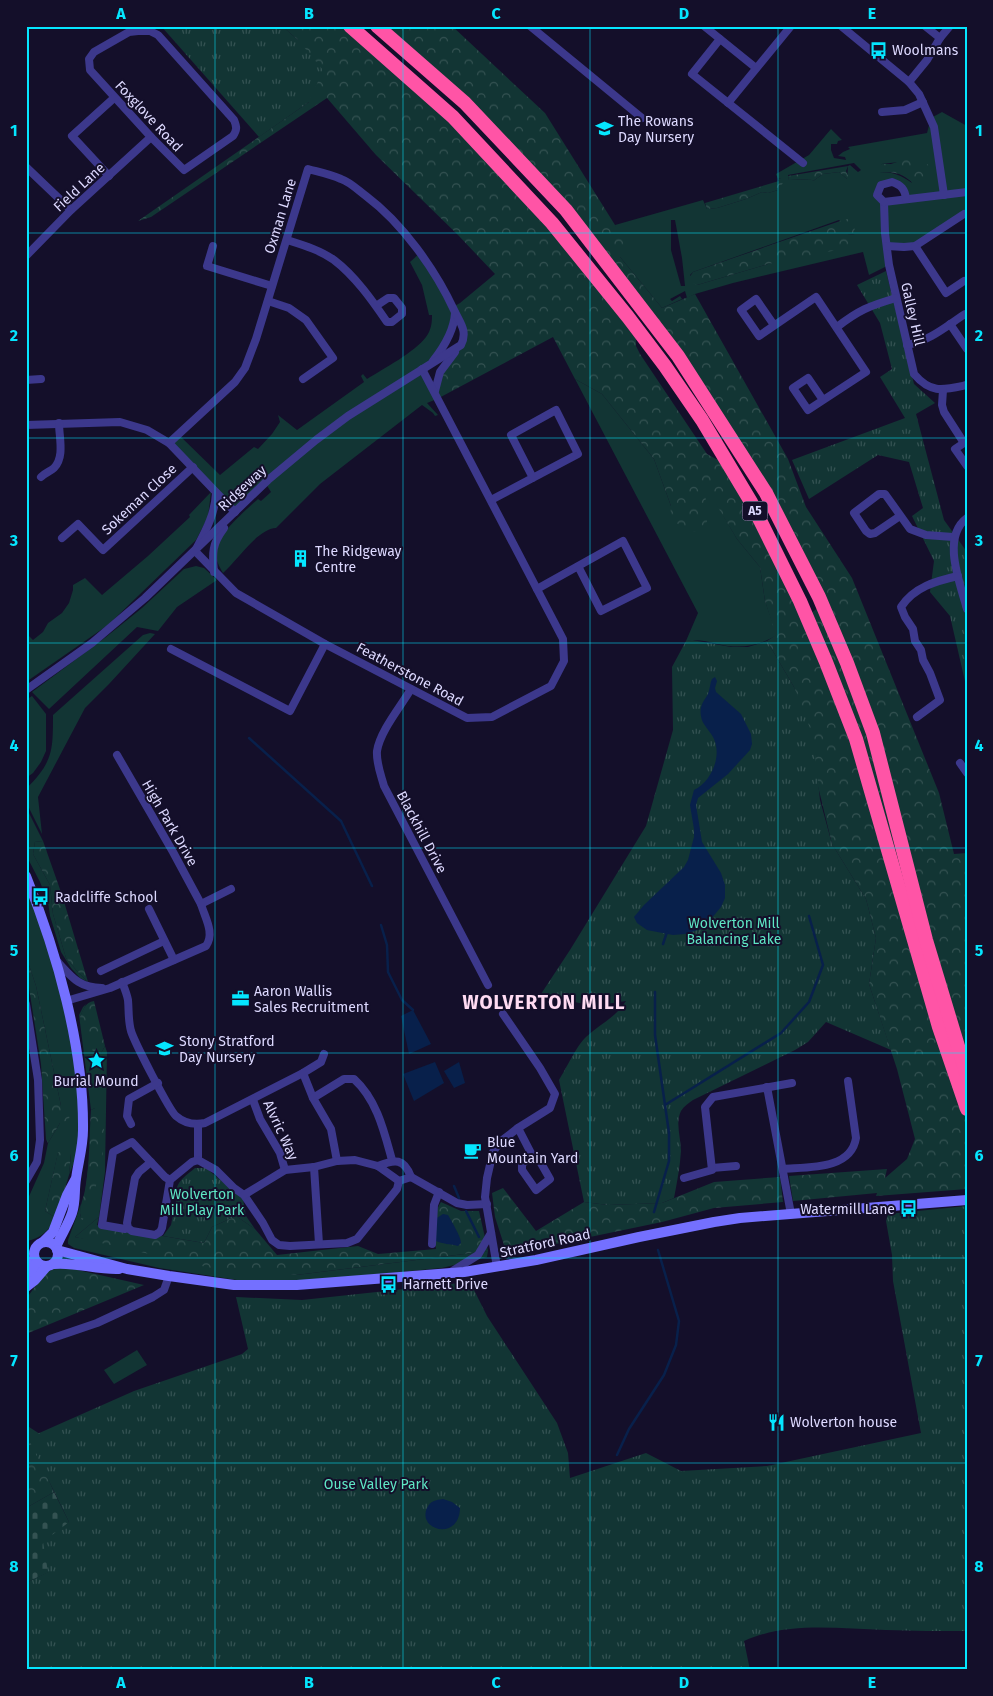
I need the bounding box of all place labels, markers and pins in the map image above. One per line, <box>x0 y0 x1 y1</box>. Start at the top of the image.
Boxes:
bus stop icon: Woolmans <box>868 40 888 60</box>
place label: Woolmans <box>892 42 959 59</box>
place label: The Rowans Day Nursery <box>618 113 694 146</box>
school or university icon: The Rowans Day Nursery <box>594 119 614 139</box>
place label: The Ridgeway Centre <box>315 543 402 576</box>
building icon: The Ridgeway Centre <box>291 549 311 569</box>
bus stop icon: Radcliffe School <box>31 887 51 907</box>
place label: Radcliffe School <box>55 889 158 906</box>
place label: Aaron Wallis Sales Recruitment <box>254 983 370 1016</box>
office icon: Aaron Wallis Sales Recruitment <box>230 989 250 1009</box>
place label: Stony Stratford Day Nursery <box>179 1033 275 1066</box>
school or university icon: Stony Stratford Day Nursery <box>155 1039 175 1059</box>
place icon: Burial Mound <box>86 1051 106 1071</box>
place label: Burial Mound <box>53 1073 139 1090</box>
place label: Blue Mountain Yard <box>487 1134 578 1167</box>
cafe icon: Blue Mountain Yard <box>463 1140 483 1160</box>
bus stop icon: Watermill Lane <box>899 1199 919 1219</box>
place label: Watermill Lane <box>800 1201 895 1218</box>
bus stop icon: Harnett Drive <box>379 1274 399 1294</box>
place label: Harnett Drive <box>403 1276 488 1293</box>
restaurant icon: Wolverton house <box>766 1412 786 1432</box>
place label: Wolverton house <box>790 1414 897 1431</box>

